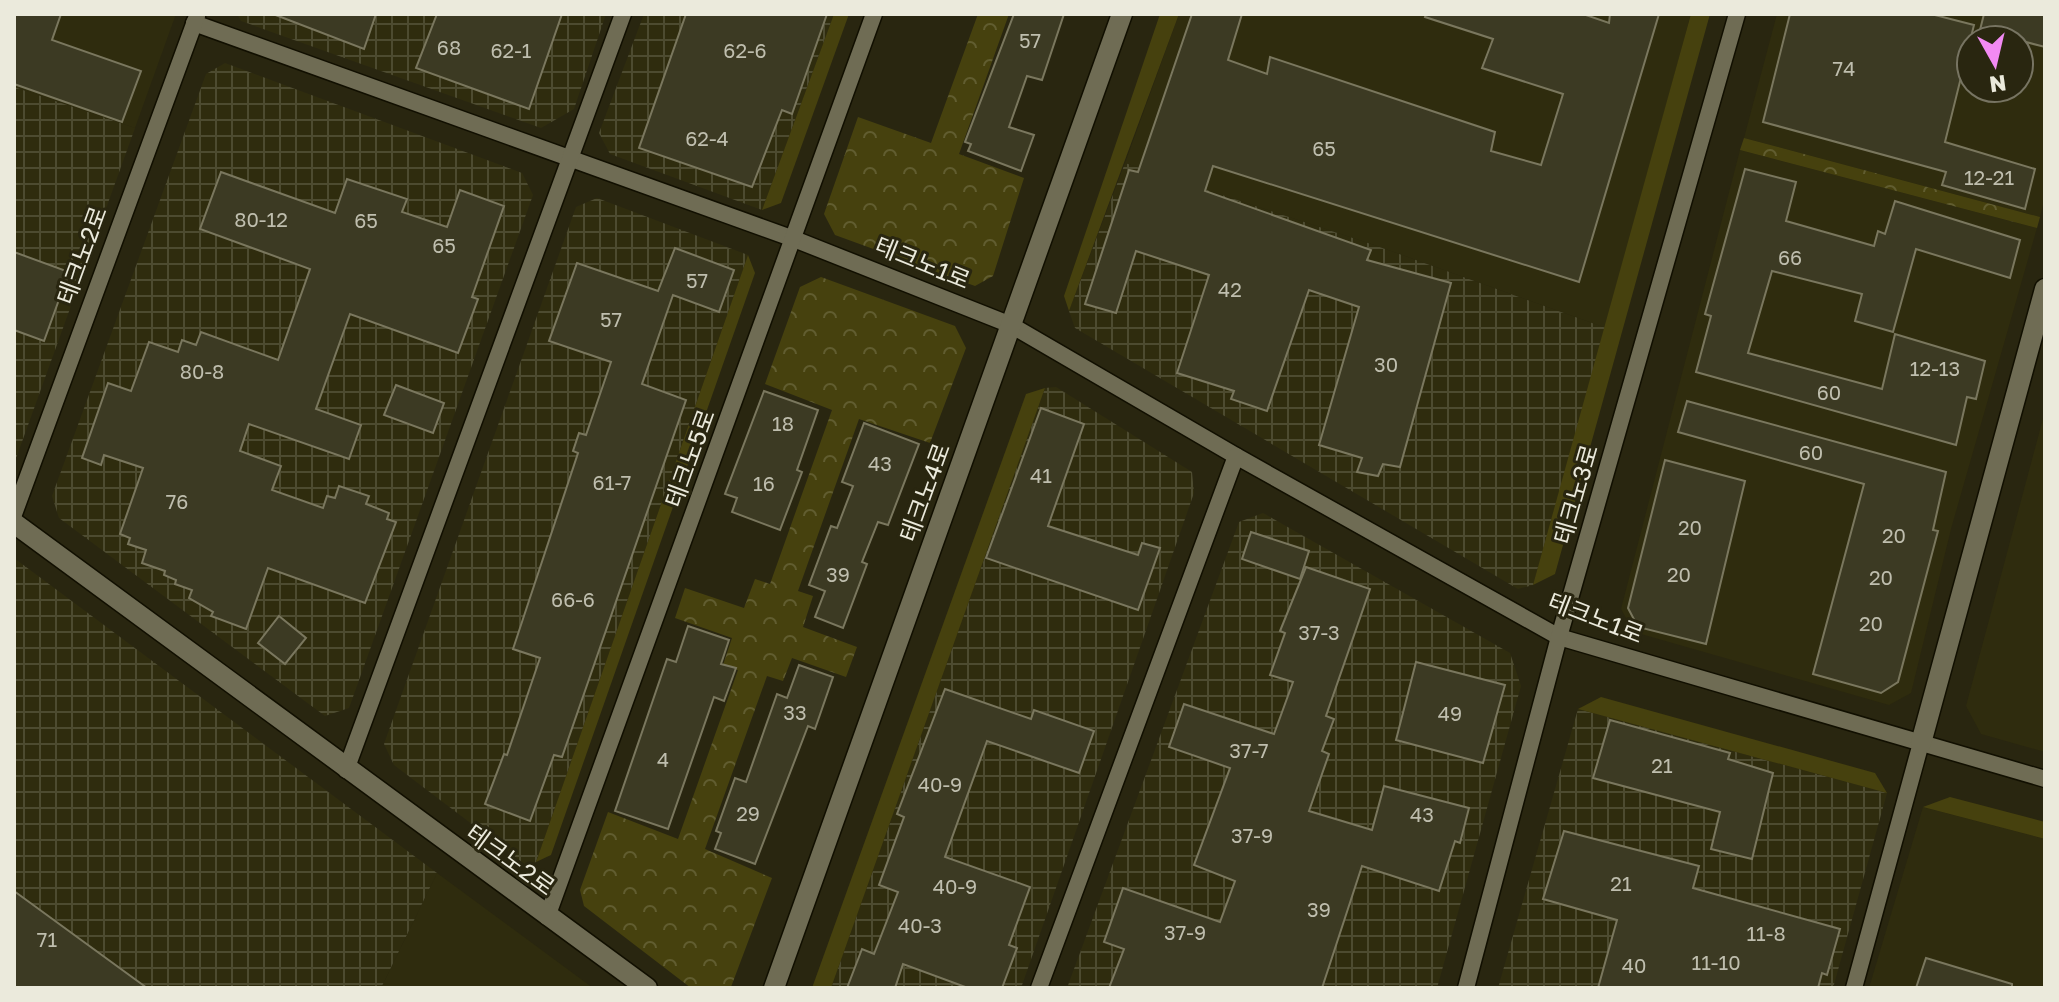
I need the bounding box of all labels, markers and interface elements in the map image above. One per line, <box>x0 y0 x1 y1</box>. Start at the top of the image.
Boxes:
north arrow <box>1955 24 2035 104</box>
house number: 57 <box>1019 28 1041 52</box>
house number: 68 <box>437 35 461 59</box>
house number: 62-1 <box>491 38 532 62</box>
house number: 62-6 <box>723 38 767 62</box>
house number: 74 <box>1833 56 1855 80</box>
text: N <box>1988 70 2008 99</box>
house number: 62-4 <box>685 126 729 150</box>
house number: 65 <box>1312 136 1336 160</box>
house number: 12-21 <box>1964 165 2014 189</box>
street label: 테크노2로 <box>50 202 112 308</box>
house number: 80-12 <box>234 207 288 231</box>
house number: 65 <box>354 208 378 232</box>
street label: 테크노1로 <box>871 230 975 294</box>
house number: 65 <box>432 233 456 257</box>
house number: 66 <box>1778 245 1802 269</box>
house number: 57 <box>686 268 708 292</box>
house number: 42 <box>1218 277 1242 301</box>
house number: 57 <box>600 307 622 331</box>
house number: 30 <box>1374 352 1398 376</box>
house number: 12-13 <box>1910 356 1960 380</box>
house number: 80-8 <box>180 359 224 383</box>
house number: 60 <box>1817 380 1841 404</box>
street label: 테크노5로 <box>658 405 720 511</box>
house number: 18 <box>772 411 794 435</box>
street label: 테크노4로 <box>893 439 955 545</box>
house number: 60 <box>1799 440 1823 464</box>
street label: 테크노3로 <box>1547 441 1603 547</box>
house number: 43 <box>868 451 892 475</box>
house number: 41 <box>1030 463 1052 487</box>
house number: 61-7 <box>593 470 631 494</box>
house number: 16 <box>753 471 775 495</box>
house number: 76 <box>166 489 188 513</box>
house number: 20 <box>1678 515 1702 539</box>
house number: 20 <box>1882 523 1906 547</box>
house number: 39 <box>826 562 850 586</box>
house number: 20 <box>1667 562 1691 586</box>
house number: 20 <box>1869 565 1893 589</box>
street label: 테크노1로 <box>1544 586 1648 648</box>
house number: 66-6 <box>551 587 595 611</box>
house number: 20 <box>1859 611 1883 635</box>
house number: 37-3 <box>1298 620 1340 644</box>
house number: 33 <box>783 700 807 724</box>
house number: 49 <box>1438 701 1462 725</box>
house number: 37-7 <box>1229 738 1269 762</box>
house number: 4 <box>657 747 669 771</box>
house number: 21 <box>1651 753 1673 777</box>
house number: 40-9 <box>918 772 962 796</box>
house number: 29 <box>736 801 760 825</box>
house number: 43 <box>1410 802 1434 826</box>
street label: 테크노2로 <box>461 817 561 901</box>
house number: 37-9 <box>1231 823 1273 847</box>
house number: 21 <box>1610 871 1632 895</box>
house number: 40-9 <box>933 874 977 898</box>
house number: 39 <box>1307 897 1331 921</box>
house number: 40-3 <box>898 913 942 937</box>
house number: 37-9 <box>1164 920 1206 944</box>
house number: 11-8 <box>1746 921 1786 945</box>
house number: 71 <box>37 927 57 951</box>
house number: 11-10 <box>1691 950 1741 974</box>
house number: 40 <box>1622 953 1646 977</box>

